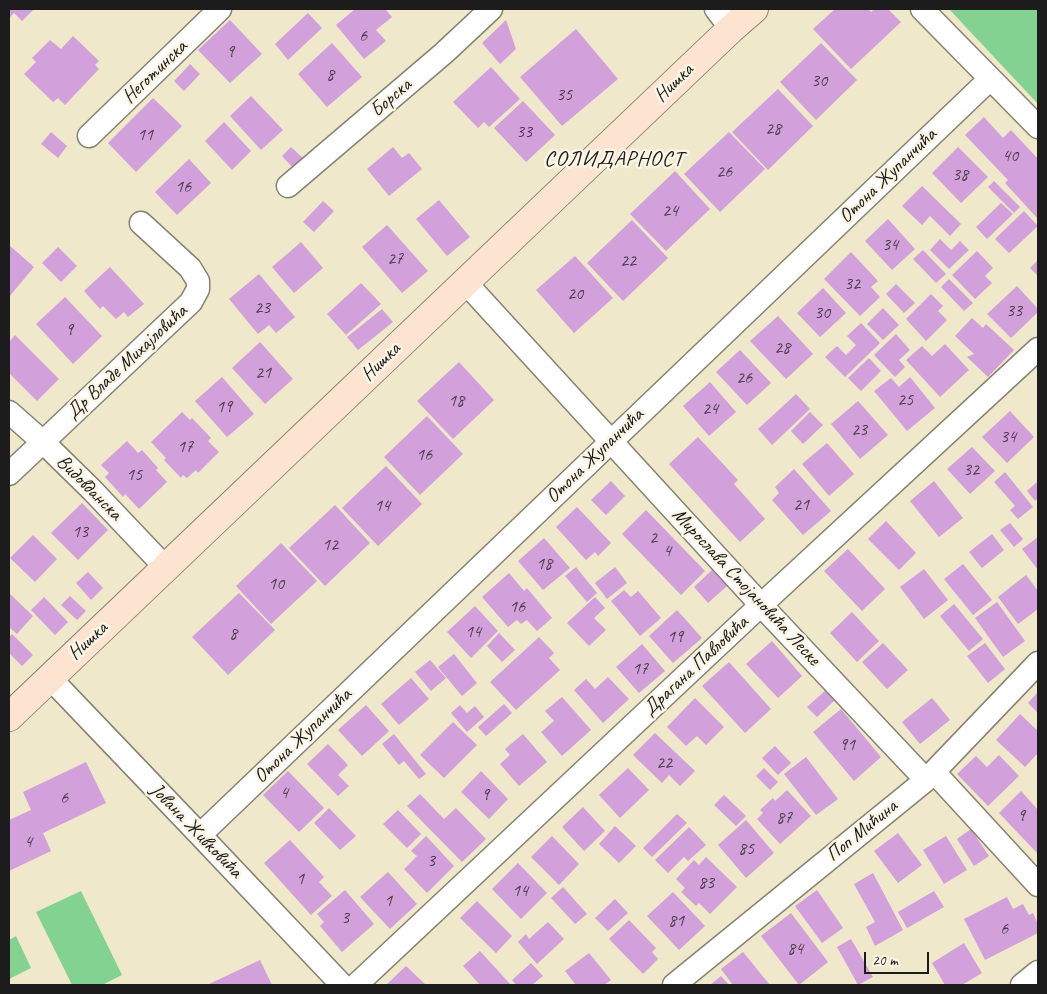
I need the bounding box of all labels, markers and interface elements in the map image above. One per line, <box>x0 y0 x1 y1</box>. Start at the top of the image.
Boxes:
house number: 6 <box>359 25 367 47</box>
street label: Неготинска <box>117 35 193 109</box>
house number: 9 <box>226 41 234 63</box>
street label: Нишка <box>649 58 699 108</box>
house number: 8 <box>326 64 334 86</box>
house number: 30 <box>811 70 827 92</box>
street label: Борска <box>365 73 417 123</box>
house number: 35 <box>556 84 572 106</box>
house number: 28 <box>765 118 781 140</box>
house number: 33 <box>516 121 532 143</box>
street label: Отона Жупанчића <box>834 123 942 229</box>
house number: 11 <box>137 124 153 146</box>
house number: 40 <box>1002 145 1018 167</box>
district label: СОЛИДАРНОСТ <box>543 146 685 172</box>
house number: 26 <box>716 161 732 183</box>
house number: 38 <box>952 164 968 186</box>
house number: 16 <box>175 176 191 198</box>
house number: 24 <box>662 200 678 222</box>
house number: 34 <box>882 234 898 256</box>
house number: 27 <box>387 248 403 270</box>
house number: 22 <box>620 250 636 272</box>
house number: 32 <box>844 273 860 295</box>
house number: 20 <box>567 283 583 305</box>
house number: 23 <box>254 297 270 319</box>
street label: Др Владе Михајловића <box>61 300 193 424</box>
house number: 33 <box>1006 300 1022 322</box>
house number: 30 <box>814 302 830 324</box>
house number: 9 <box>65 319 73 341</box>
street label: Нишка <box>356 337 406 387</box>
house number: 28 <box>774 337 790 359</box>
house number: 21 <box>255 362 271 384</box>
house number: 26 <box>736 367 752 389</box>
house number: 25 <box>897 389 913 411</box>
house number: 18 <box>448 390 464 412</box>
house number: 19 <box>216 396 232 418</box>
house number: 24 <box>702 398 718 420</box>
street label: Отона Жупанчића <box>541 403 649 509</box>
house number: 23 <box>851 419 867 441</box>
house number: 34 <box>1000 426 1016 448</box>
house number: 17 <box>177 436 193 458</box>
house number: 16 <box>416 444 432 466</box>
street label: Видовданска <box>51 450 127 526</box>
house number: 32 <box>963 459 979 481</box>
house number: 15 <box>126 464 142 486</box>
house number: 21 <box>793 494 809 516</box>
house number: 14 <box>374 495 390 517</box>
street label: Мирослава Стојановића Леске <box>667 503 825 671</box>
house number: 13 <box>72 521 88 543</box>
house number: 2 <box>649 527 657 549</box>
house number: 12 <box>322 534 338 556</box>
house number: 4 <box>663 540 671 562</box>
house number: 18 <box>536 553 552 575</box>
house number: 10 <box>268 573 284 595</box>
house number: 16 <box>509 596 525 618</box>
street label: Драгана Павловића <box>638 611 754 721</box>
street label: Нишка <box>63 617 113 665</box>
house number: 14 <box>465 621 481 643</box>
house number: 8 <box>229 623 237 645</box>
house number: 19 <box>667 626 683 648</box>
house number: 17 <box>632 658 648 680</box>
street label: Отона Жупанчића <box>249 683 357 789</box>
house number: 91 <box>839 734 855 756</box>
house number: 22 <box>656 752 672 774</box>
street label: Јована Живковића <box>145 778 247 884</box>
house number: 4 <box>280 782 288 804</box>
house number: 9 <box>481 784 489 806</box>
house number: 6 <box>60 787 68 809</box>
street label: Поп Мићина <box>821 795 903 867</box>
house number: 9 <box>1017 805 1025 827</box>
house number: 87 <box>776 807 792 829</box>
house number: 4 <box>24 831 32 853</box>
house number: 85 <box>738 838 754 860</box>
house number: 3 <box>427 850 435 872</box>
house number: 1 <box>296 868 304 890</box>
house number: 83 <box>698 872 714 894</box>
house number: 14 <box>512 880 528 902</box>
house number: 1 <box>384 890 392 912</box>
house number: 3 <box>341 907 349 929</box>
house number: 81 <box>668 910 684 932</box>
house number: 6 <box>1000 918 1008 940</box>
house number: 84 <box>787 938 803 960</box>
scale bar <box>867 942 932 974</box>
text: 20 m <box>872 951 898 970</box>

